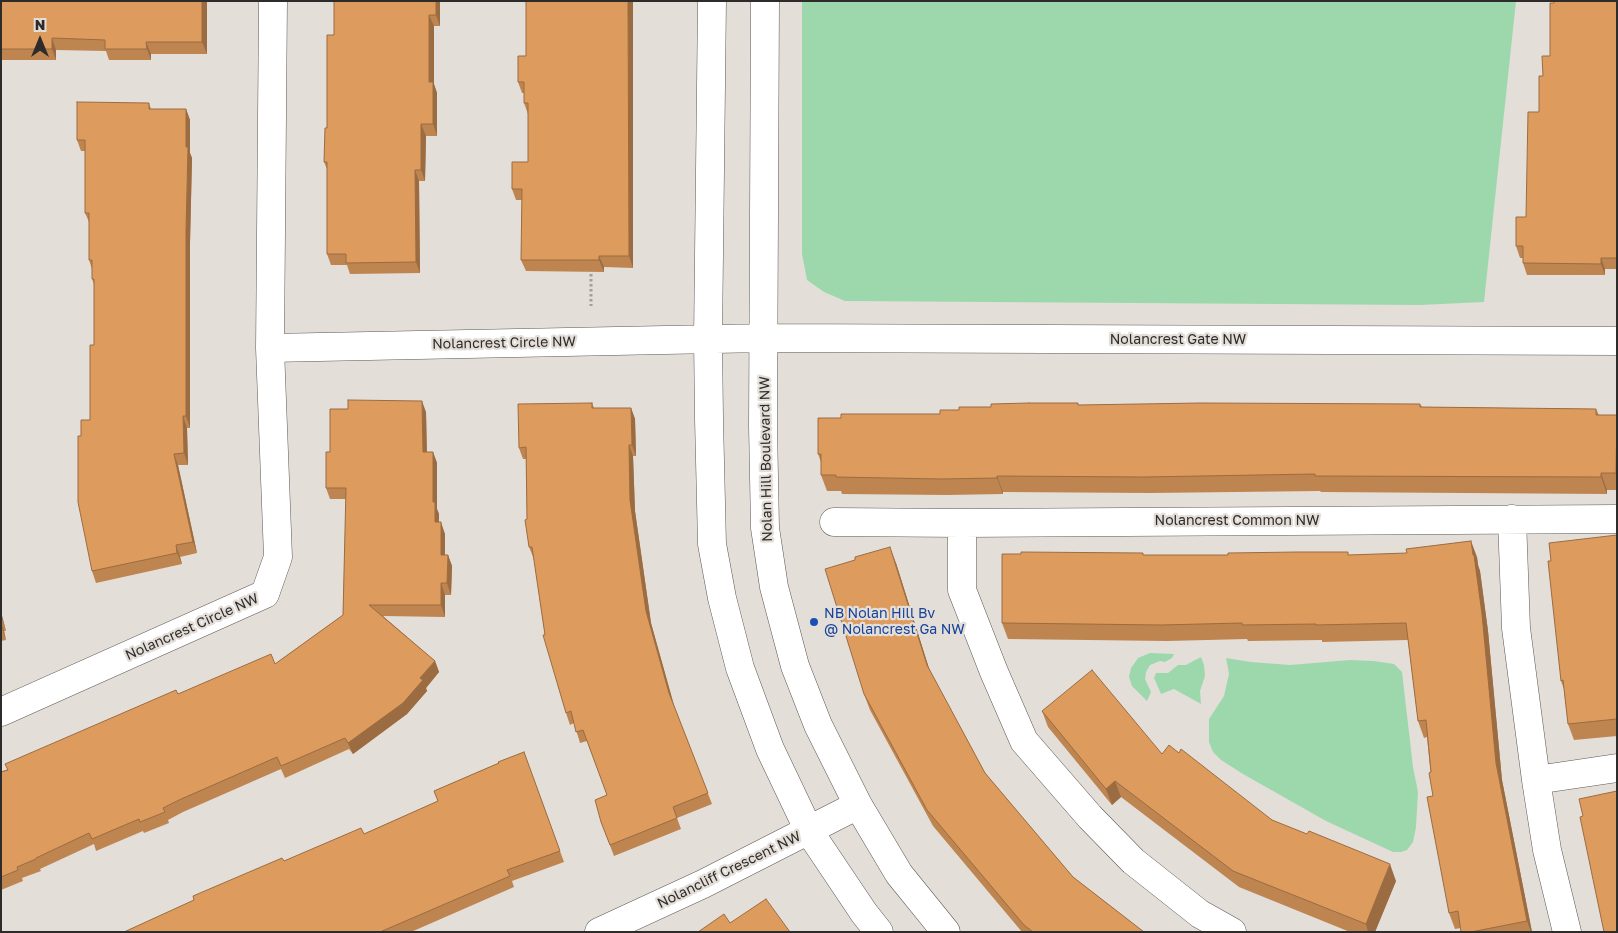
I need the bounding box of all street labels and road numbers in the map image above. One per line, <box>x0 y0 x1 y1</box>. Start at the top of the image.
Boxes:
street label: Nolancrest Gate NW <box>1110 332 1246 348</box>
street label: Nolancrest Circle NW <box>432 333 576 353</box>
street label: Nolan Hill Boulevard NW <box>756 376 776 542</box>
street label: Nolancrest Common NW <box>1155 513 1319 529</box>
street label: Nolancrest Circle NW <box>123 590 261 664</box>
street label: Nolancliff Crescent NW <box>655 828 803 912</box>

